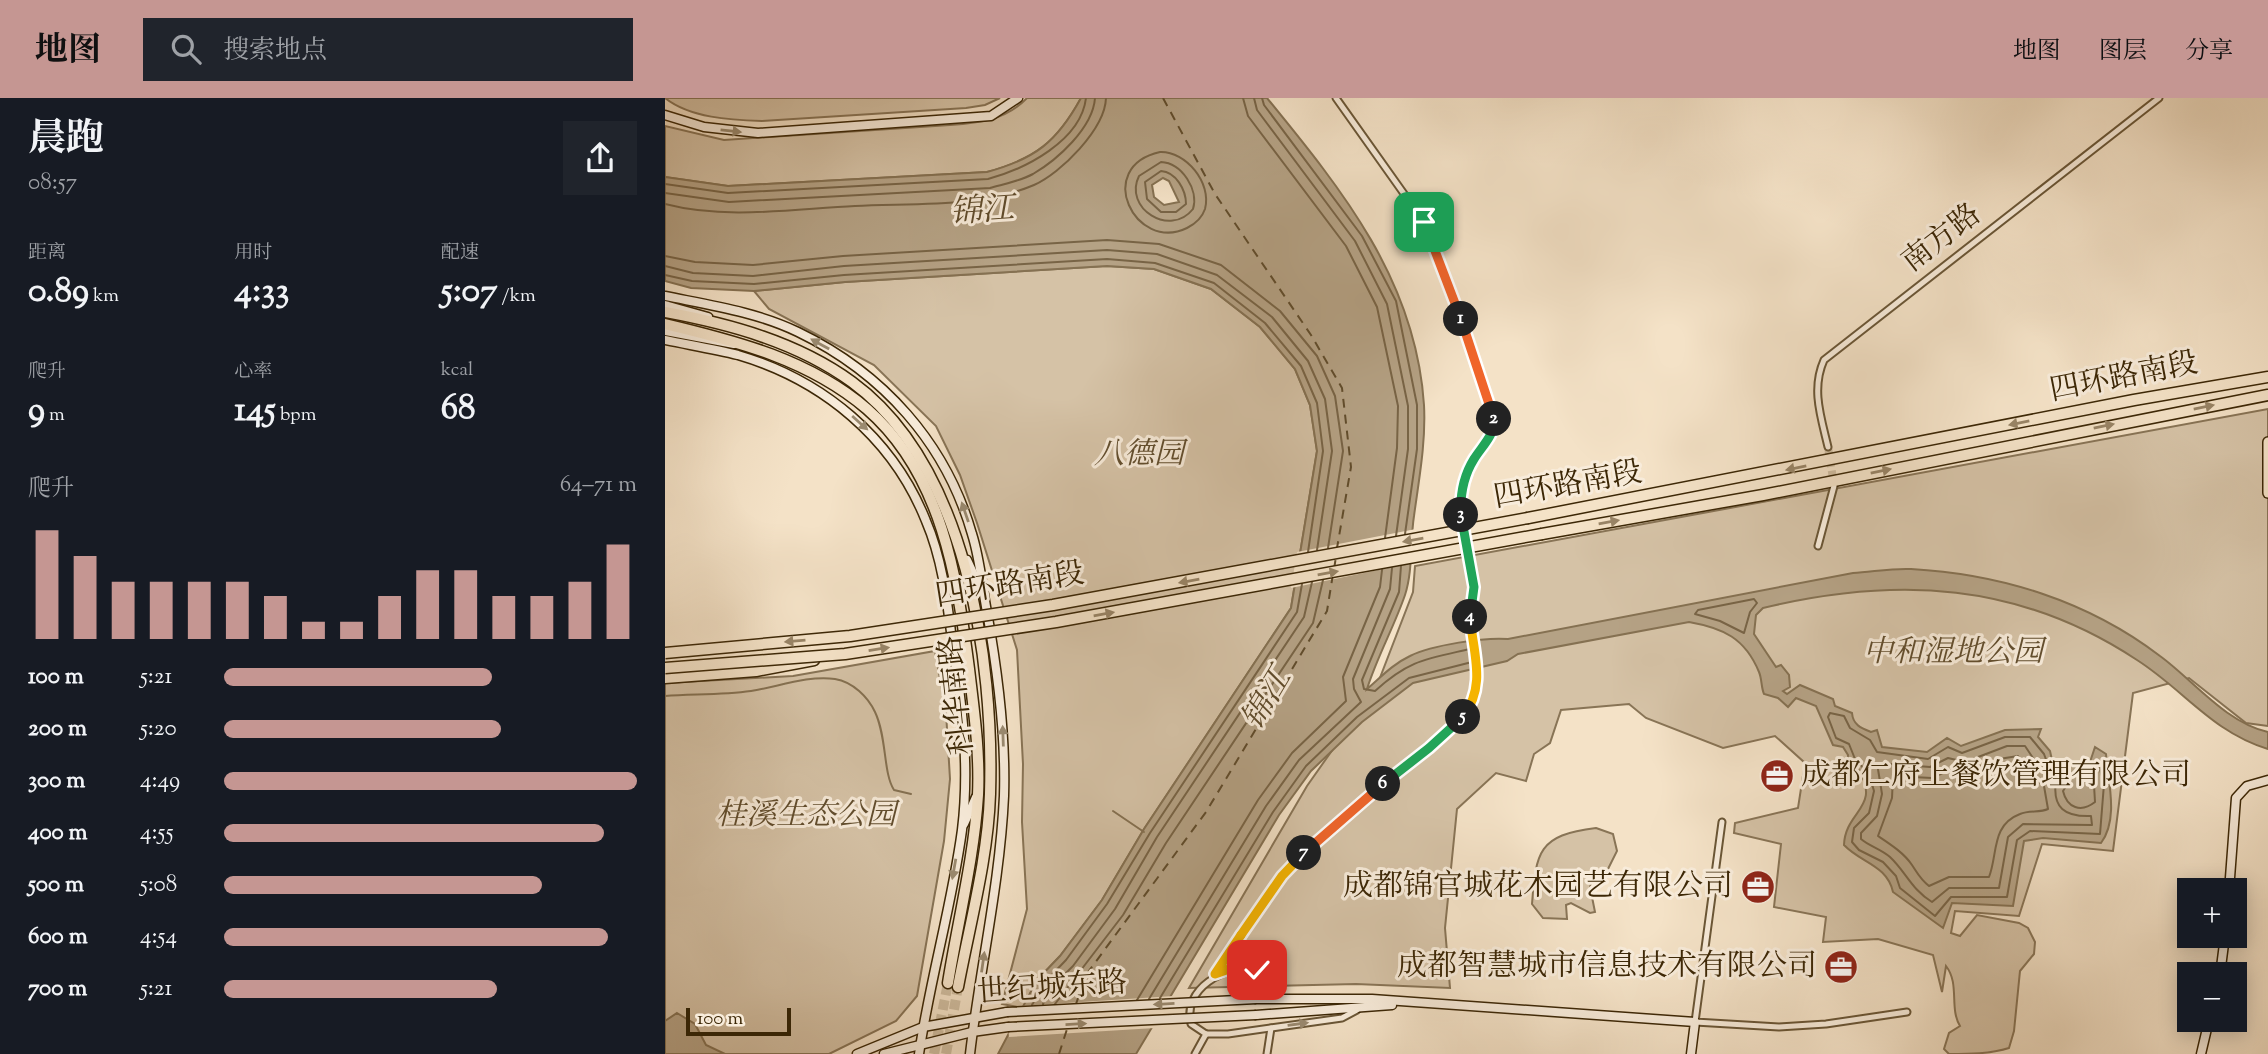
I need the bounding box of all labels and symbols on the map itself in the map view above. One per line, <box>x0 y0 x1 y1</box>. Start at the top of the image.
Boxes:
one-way arrow <box>720 125 742 136</box>
water label: 锦江 <box>948 187 1020 237</box>
pin <box>1394 192 1454 252</box>
street label: 南方路 <box>1893 194 1991 284</box>
pin: 1 <box>1443 302 1479 336</box>
one-way arrow <box>810 338 830 350</box>
street label: 四环路南段 <box>2046 343 2202 413</box>
one-way arrow <box>2193 401 2215 412</box>
pin: 2 <box>1477 402 1511 436</box>
one-way arrow <box>851 414 868 430</box>
one-way arrow <box>2008 417 2030 428</box>
one-way arrow <box>2093 421 2115 432</box>
park label: 八德园 <box>1094 434 1188 477</box>
street label: 四环路南段 <box>1490 452 1646 520</box>
one-way arrow <box>1785 463 1807 474</box>
one-way arrow <box>1870 465 1892 476</box>
pin: 3 <box>1443 498 1479 532</box>
one-way arrow <box>959 502 970 523</box>
one-way arrow <box>1598 516 1620 527</box>
one-way arrow <box>1401 534 1423 545</box>
street label: 四环路南段 <box>933 553 1087 619</box>
one-way arrow <box>1317 567 1339 578</box>
one-way arrow <box>1178 575 1200 586</box>
pin: 4 <box>1453 600 1487 634</box>
one-way arrow <box>1093 608 1115 619</box>
park label: 中和湿地公园 <box>1863 632 2047 675</box>
street label: 科华南路 <box>930 633 986 757</box>
one-way arrow <box>783 636 805 647</box>
one-way arrow <box>868 643 890 654</box>
water label: 锦江 <box>1232 657 1306 739</box>
pin: 5 <box>1445 700 1481 734</box>
one-way arrow <box>997 725 1008 747</box>
place label: 成都仁府上餐饮管理有限公司 <box>1801 755 2191 798</box>
office icon: 成都仁府上餐饮管理有限公司 <box>1758 757 1796 795</box>
pin: 6 <box>1365 766 1401 802</box>
park label: 桂溪生态公园 <box>716 795 900 838</box>
pin: 7 <box>1287 836 1321 870</box>
one-way arrow <box>949 858 960 880</box>
place label: 成都锦官城花木园艺有限公司 <box>1343 866 1733 909</box>
office icon: 成都锦官城花木园艺有限公司 <box>1739 868 1777 906</box>
pin <box>1227 940 1287 1000</box>
place label: 成都智慧城市信息技术有限公司 <box>1397 946 1817 989</box>
office icon: 成都智慧城市信息技术有限公司 <box>1822 948 1860 986</box>
one-way arrow <box>978 951 989 973</box>
street label: 世纪城东路 <box>976 962 1128 1016</box>
one-way arrow <box>1152 999 1174 1010</box>
scale bar <box>686 1005 791 1037</box>
one-way arrow <box>1065 1018 1087 1029</box>
one-way arrow <box>1287 1018 1309 1029</box>

